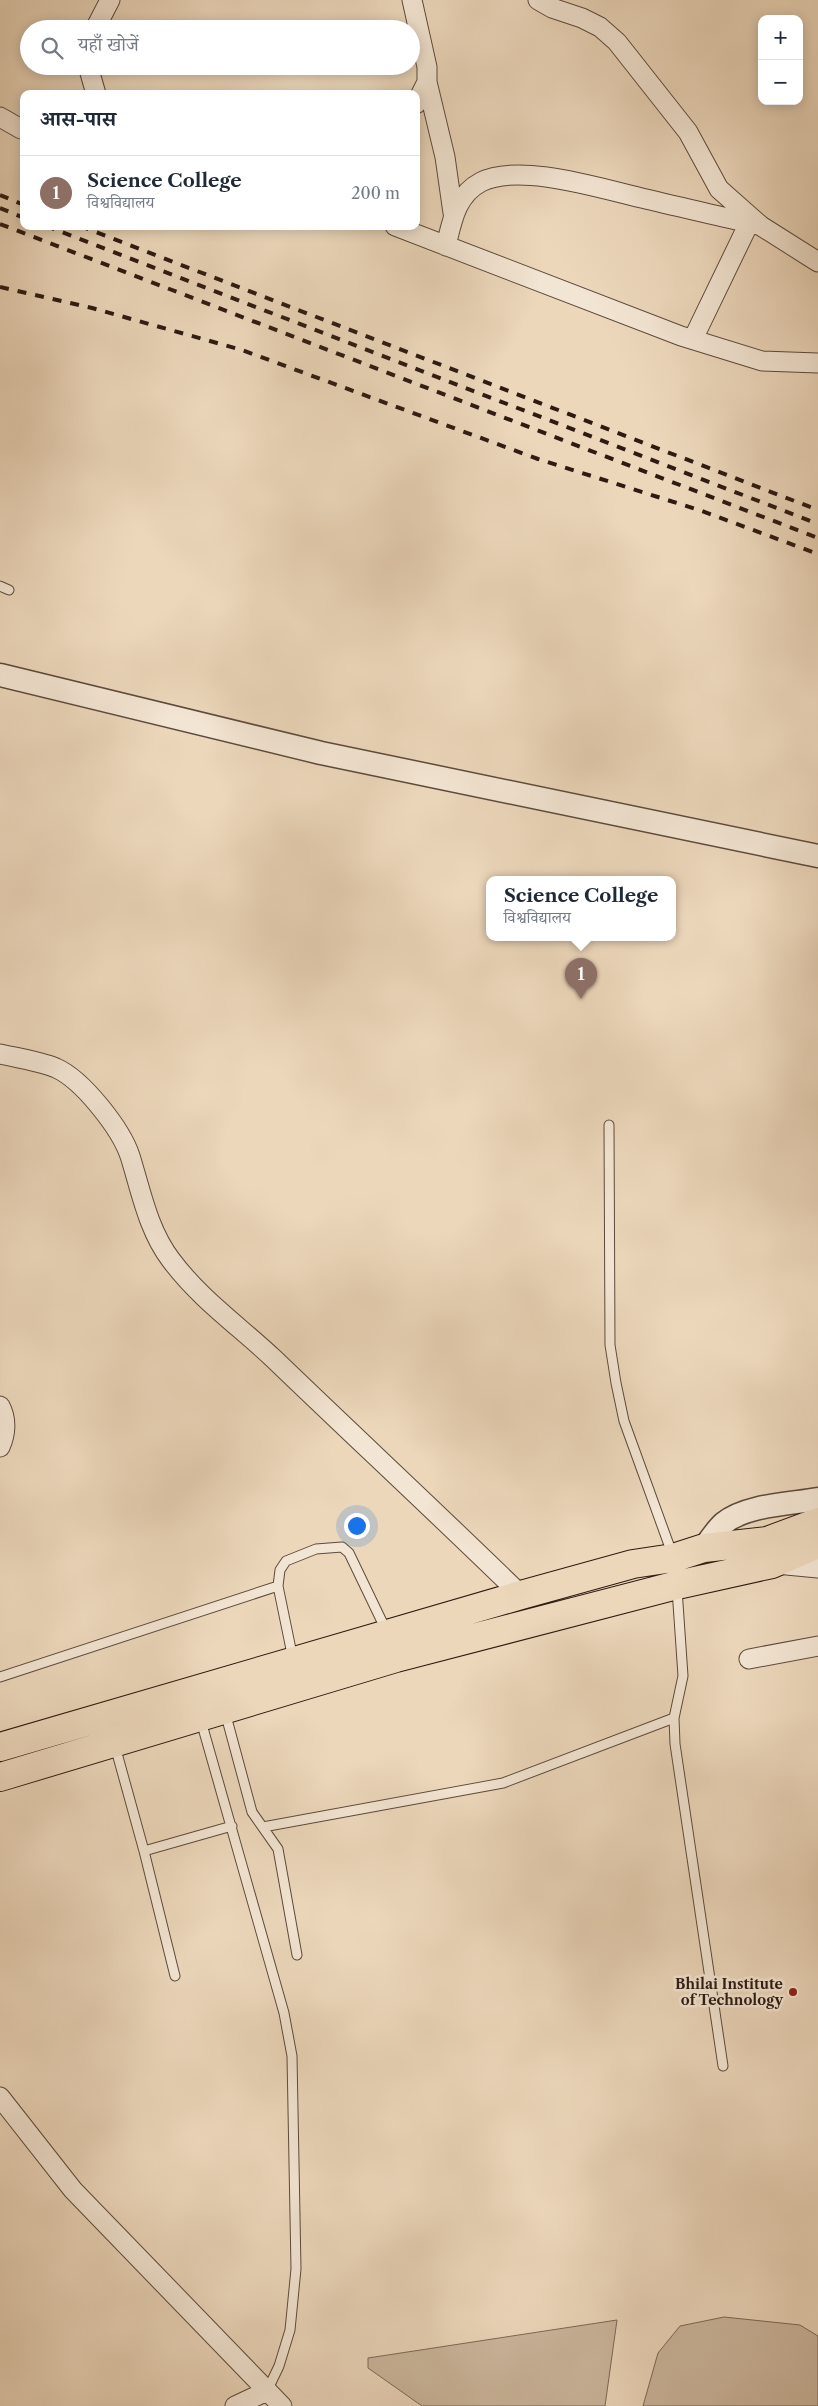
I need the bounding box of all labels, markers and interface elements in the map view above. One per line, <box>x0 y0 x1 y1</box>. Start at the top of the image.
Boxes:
map controls <box>758 15 803 105</box>
button: + <box>758 15 803 60</box>
search box <box>20 20 420 75</box>
text: यहाँ खोजें <box>78 33 139 56</box>
icon: search <box>38 34 66 62</box>
button: − <box>758 60 803 105</box>
text: आस-पास <box>40 106 116 131</box>
text: Science College <box>87 169 242 192</box>
text: 1 <box>52 183 60 203</box>
text: 200 m <box>351 183 400 203</box>
text: विश्वविद्यालय <box>87 192 154 212</box>
popup <box>486 876 676 941</box>
text: Science College <box>504 884 658 907</box>
text: विश्वविद्यालय <box>504 907 571 927</box>
pin: 1 <box>565 958 597 999</box>
your location <box>344 1513 370 1539</box>
place label: Bhilai Institute of Technology <box>675 1975 783 2009</box>
marker: Bhilai Institute of Technology <box>787 1986 799 1998</box>

